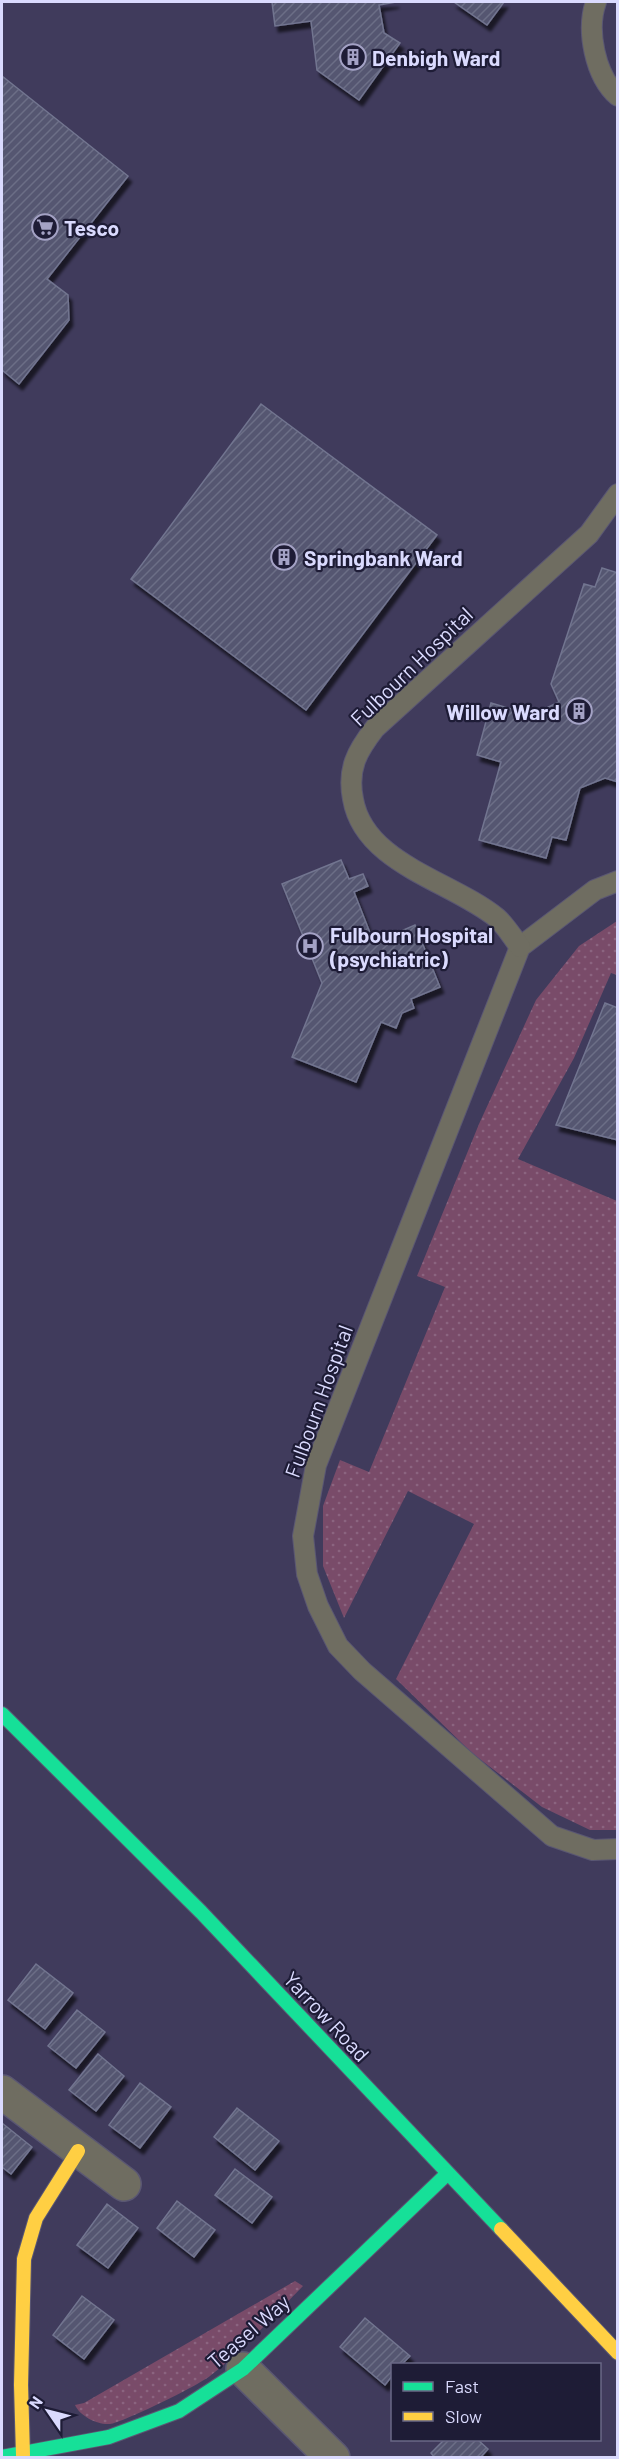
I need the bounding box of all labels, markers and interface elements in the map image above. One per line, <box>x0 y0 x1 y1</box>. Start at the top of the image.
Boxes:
building icon: Denbigh Ward <box>338 42 368 72</box>
place label: Denbigh Ward <box>372 45 500 70</box>
supermarket icon: Tesco <box>30 212 60 242</box>
place label: Tesco <box>64 215 119 240</box>
building icon: Springbank Ward <box>269 542 299 572</box>
place label: Springbank Ward <box>304 545 463 570</box>
street label: Fulbourn Hospital <box>345 601 477 731</box>
building icon: Willow Ward <box>564 696 594 726</box>
place label: Willow Ward <box>446 699 560 724</box>
place label: Fulbourn Hospital (psychiatric) <box>329 922 493 971</box>
hospital icon: Fulbourn Hospital (psychiatric) <box>295 931 325 961</box>
street label: Fulbourn Hospital <box>279 1321 357 1481</box>
street label: Yarrow Road <box>279 1966 375 2066</box>
street label: Teasel Way <box>202 2288 294 2373</box>
legend <box>391 2363 601 2441</box>
text: Fast <box>445 2375 479 2397</box>
north arrow <box>18 2381 78 2441</box>
text: N <box>24 2392 46 2412</box>
text: Slow <box>445 2405 482 2427</box>

